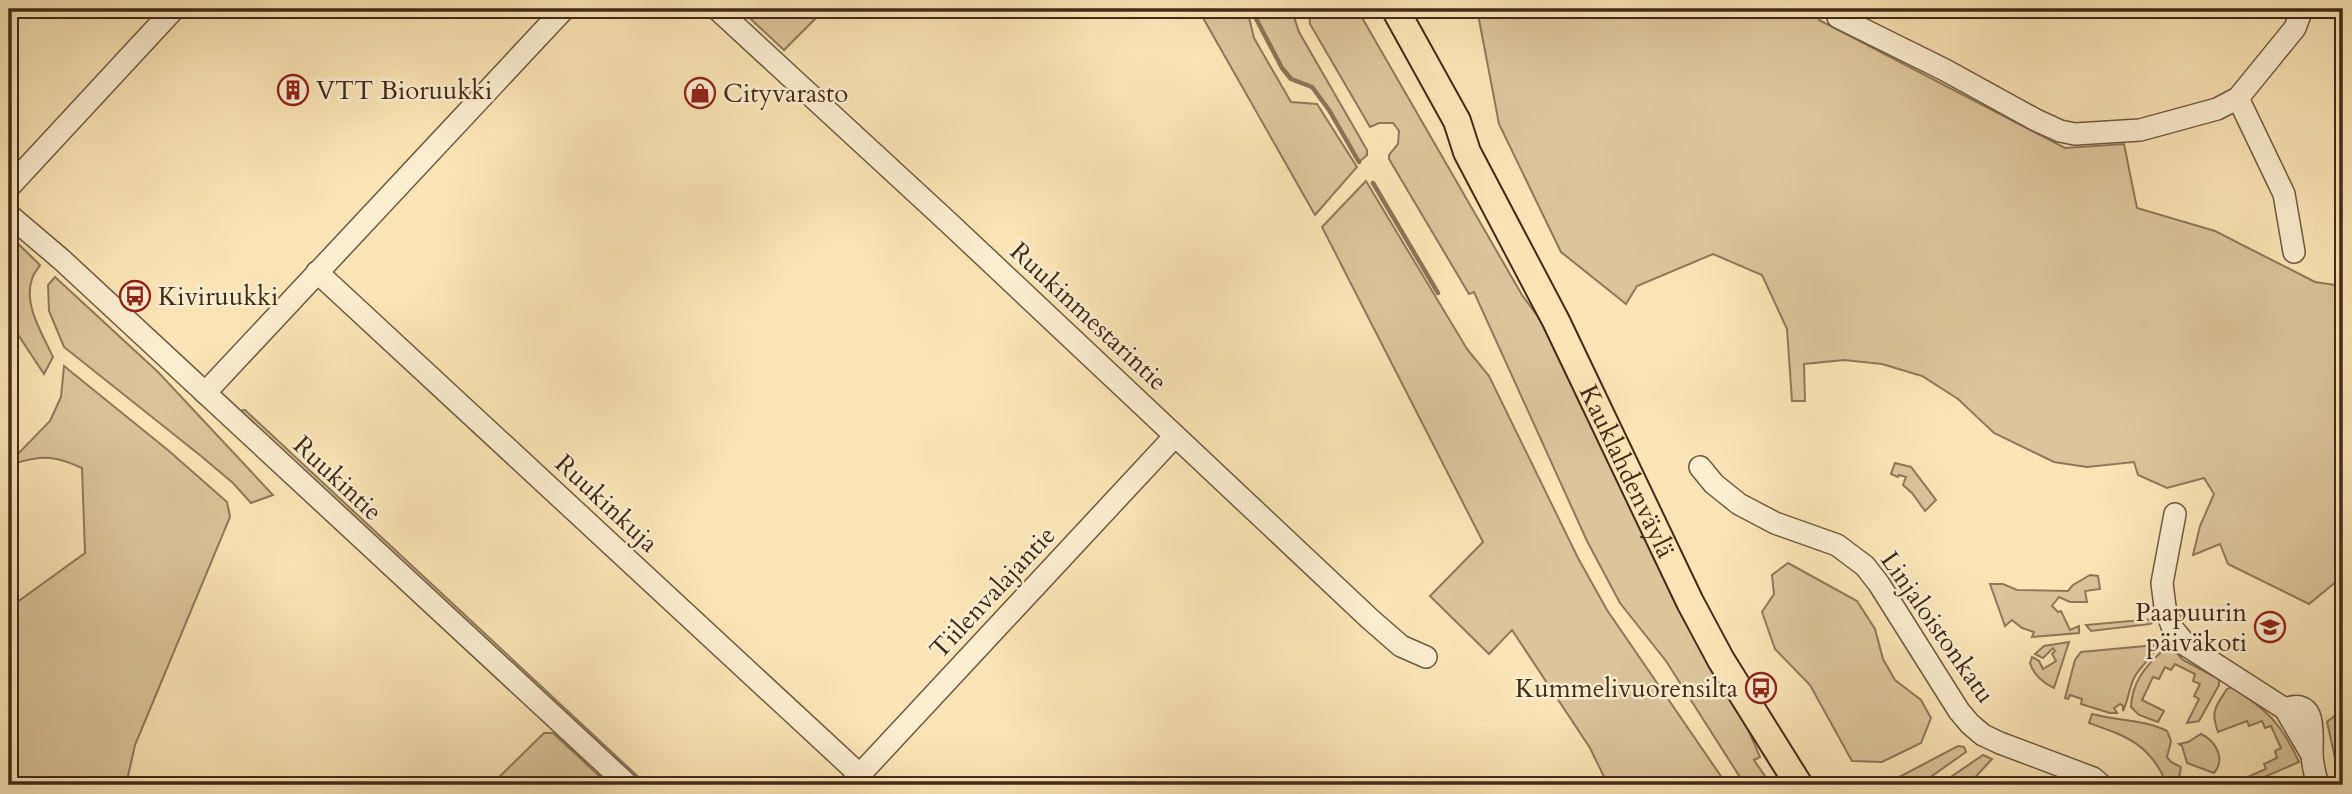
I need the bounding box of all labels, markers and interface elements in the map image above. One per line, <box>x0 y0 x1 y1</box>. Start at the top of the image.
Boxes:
building icon: VTT Bioruukki <box>276 73 310 107</box>
place label: VTT Bioruukki <box>316 73 492 108</box>
shop icon: Cityvarasto <box>683 76 717 110</box>
place label: Cityvarasto <box>723 76 848 111</box>
street label: Ruukinmestarintie <box>1002 234 1175 399</box>
bus stop icon: Kiviruukki <box>118 279 152 313</box>
place label: Kiviruukki <box>158 279 278 314</box>
street label: Kauklahdenväylä <box>1571 379 1684 564</box>
street label: Ruukintie <box>286 428 390 529</box>
street label: Ruukinkuja <box>547 446 666 560</box>
street label: Tiilenvalajantie <box>922 518 1063 666</box>
street label: Linjaloistonkatu <box>1872 544 2003 710</box>
place label: Paapuurin päiväkoti <box>2135 595 2247 660</box>
school or university icon: Paapuurin päiväkoti <box>2253 610 2287 644</box>
place label: Kummelivuorensilta <box>1515 671 1738 706</box>
bus stop icon: Kummelivuorensilta <box>1744 671 1778 705</box>

